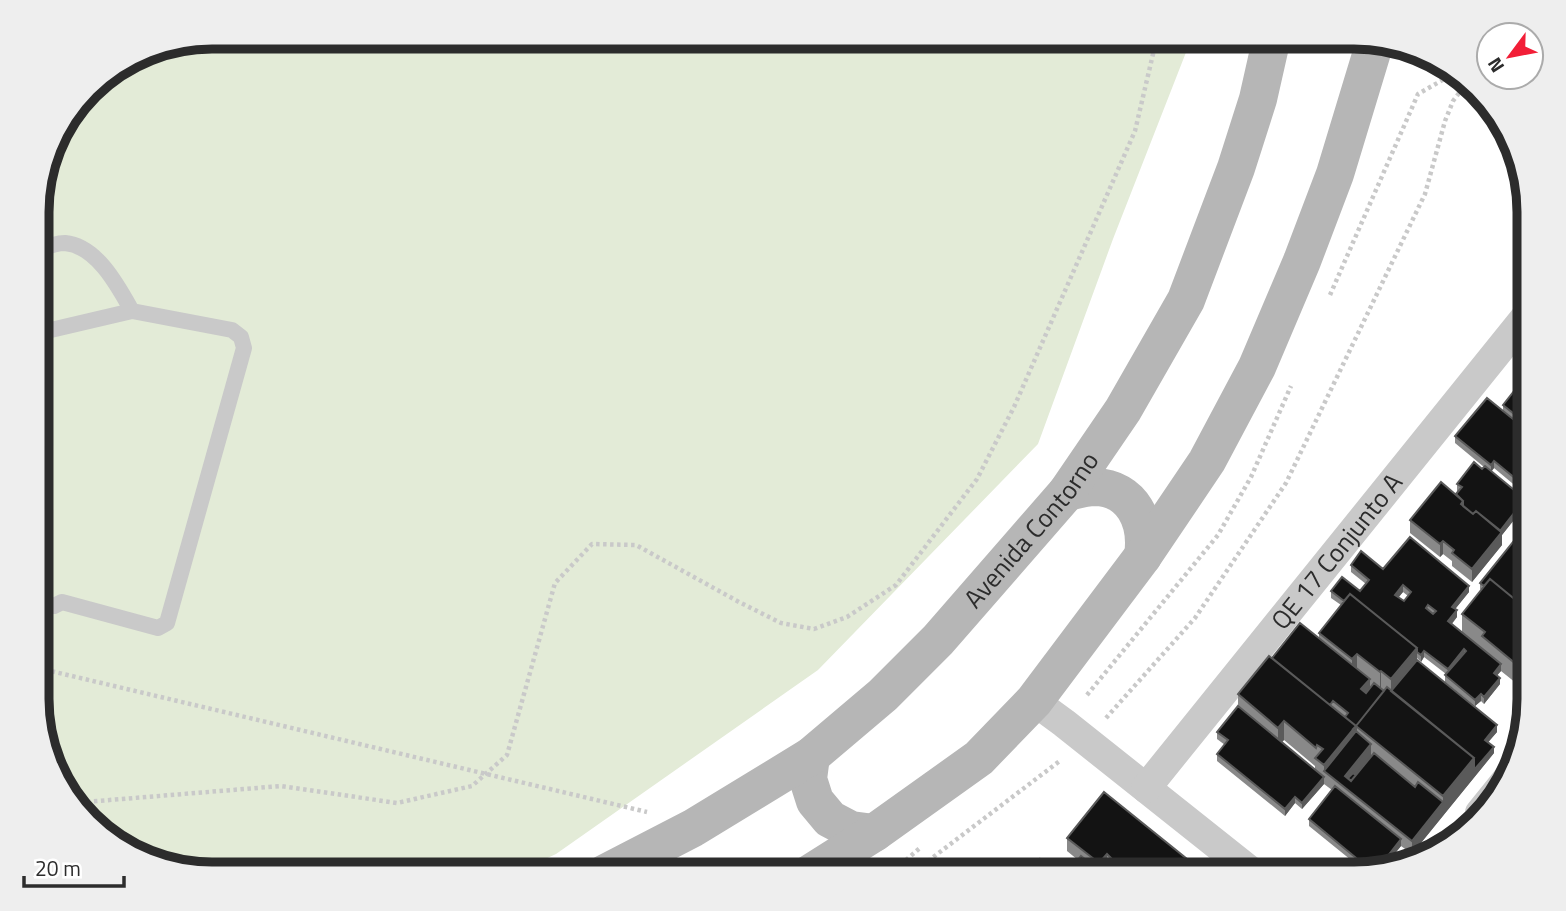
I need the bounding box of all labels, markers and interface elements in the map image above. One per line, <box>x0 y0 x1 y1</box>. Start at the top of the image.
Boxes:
north arrow <box>1475 21 1545 91</box>
text: N <box>1479 52 1511 79</box>
street label: Avenida Contorno <box>954 444 1108 617</box>
street label: QE 17 Conjunto A <box>1261 464 1412 638</box>
scale bar <box>24 844 124 888</box>
text: 20 m <box>35 852 81 884</box>

